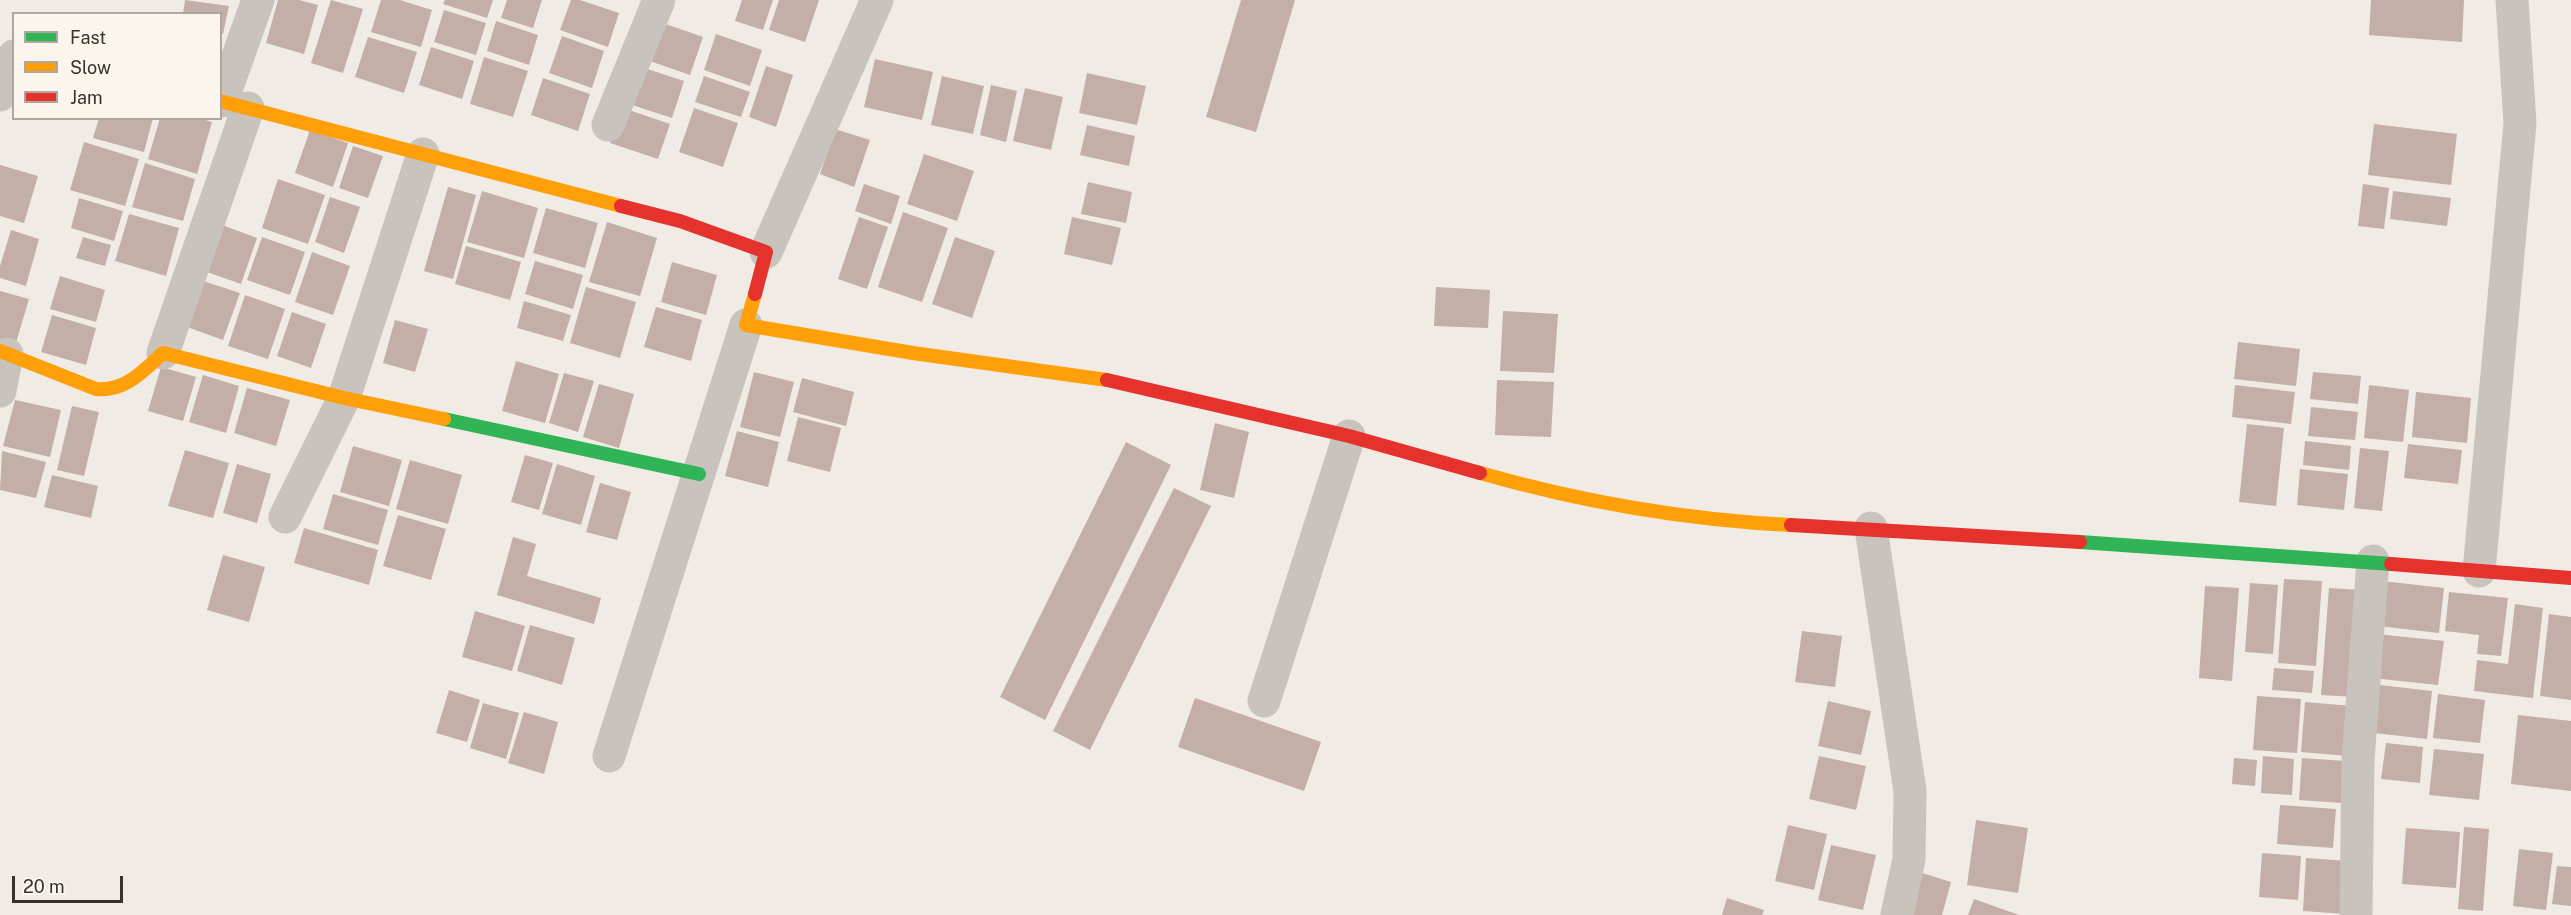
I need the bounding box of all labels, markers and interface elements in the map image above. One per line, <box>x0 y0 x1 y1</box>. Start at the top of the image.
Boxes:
legend <box>12 12 222 120</box>
text: Fast <box>70 27 106 48</box>
text: Slow <box>70 57 111 78</box>
text: Jam <box>70 87 103 108</box>
scale bar <box>15 864 126 902</box>
text: 20 m <box>23 876 65 897</box>

